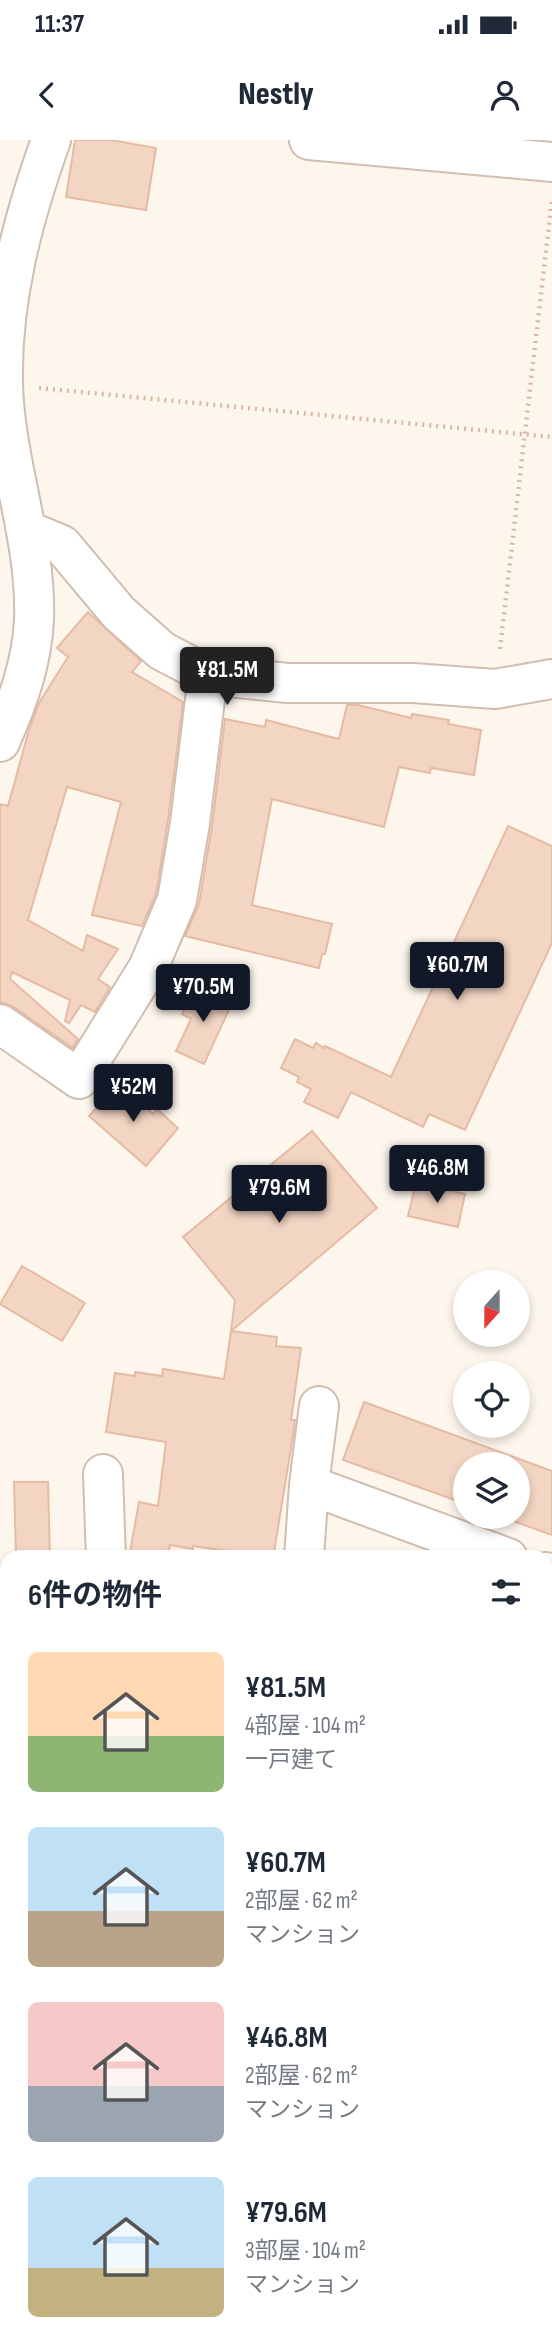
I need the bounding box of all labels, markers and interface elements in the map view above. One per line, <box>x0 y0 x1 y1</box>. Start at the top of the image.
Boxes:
text: 11:37 <box>35 9 84 40</box>
text: Nestly <box>238 75 314 114</box>
icon: back <box>28 76 66 114</box>
icon: person <box>486 76 524 114</box>
pin: ¥81.5M <box>170 648 284 707</box>
text: ¥81.5M <box>196 656 258 684</box>
pin: ¥60.7M <box>400 942 514 1002</box>
text: ¥60.7M <box>426 951 488 979</box>
pin: ¥70.5M <box>146 964 260 1024</box>
text: ¥70.5M <box>172 973 234 1001</box>
pin: ¥52M <box>92 1065 174 1124</box>
text: ¥52M <box>110 1073 156 1101</box>
pin: ¥46.8M <box>380 1146 494 1205</box>
text: ¥46.8M <box>405 1154 469 1182</box>
pin: ¥79.6M <box>222 1166 336 1225</box>
text: ¥79.6M <box>248 1174 310 1202</box>
north arrow <box>453 1270 530 1348</box>
map controls <box>453 1270 530 1529</box>
button: locate <box>453 1361 530 1438</box>
button: layers <box>453 1452 530 1529</box>
icon: filters <box>487 1573 525 1611</box>
text: 6件の物件 <box>28 1578 162 1614</box>
text: ¥81.5M <box>245 1670 326 1706</box>
icon: home <box>84 1680 168 1764</box>
text: 4部屋 · 104 m² <box>245 1712 366 1740</box>
text: 一戸建て <box>245 1746 337 1774</box>
text: ¥60.7M <box>245 1845 326 1881</box>
icon: home <box>84 1855 168 1939</box>
text: 2部屋 · 62 m² <box>245 1887 358 1915</box>
text: マンション <box>245 1921 360 1949</box>
text: ¥46.8M <box>245 2020 327 2056</box>
icon: home <box>84 2030 168 2114</box>
text: 2部屋 · 62 m² <box>245 2062 358 2090</box>
text: マンション <box>245 2096 360 2124</box>
text: ¥79.6M <box>245 2195 327 2231</box>
icon: home <box>84 2205 168 2289</box>
text: 3部屋 · 104 m² <box>245 2237 366 2265</box>
text: マンション <box>245 2271 360 2299</box>

